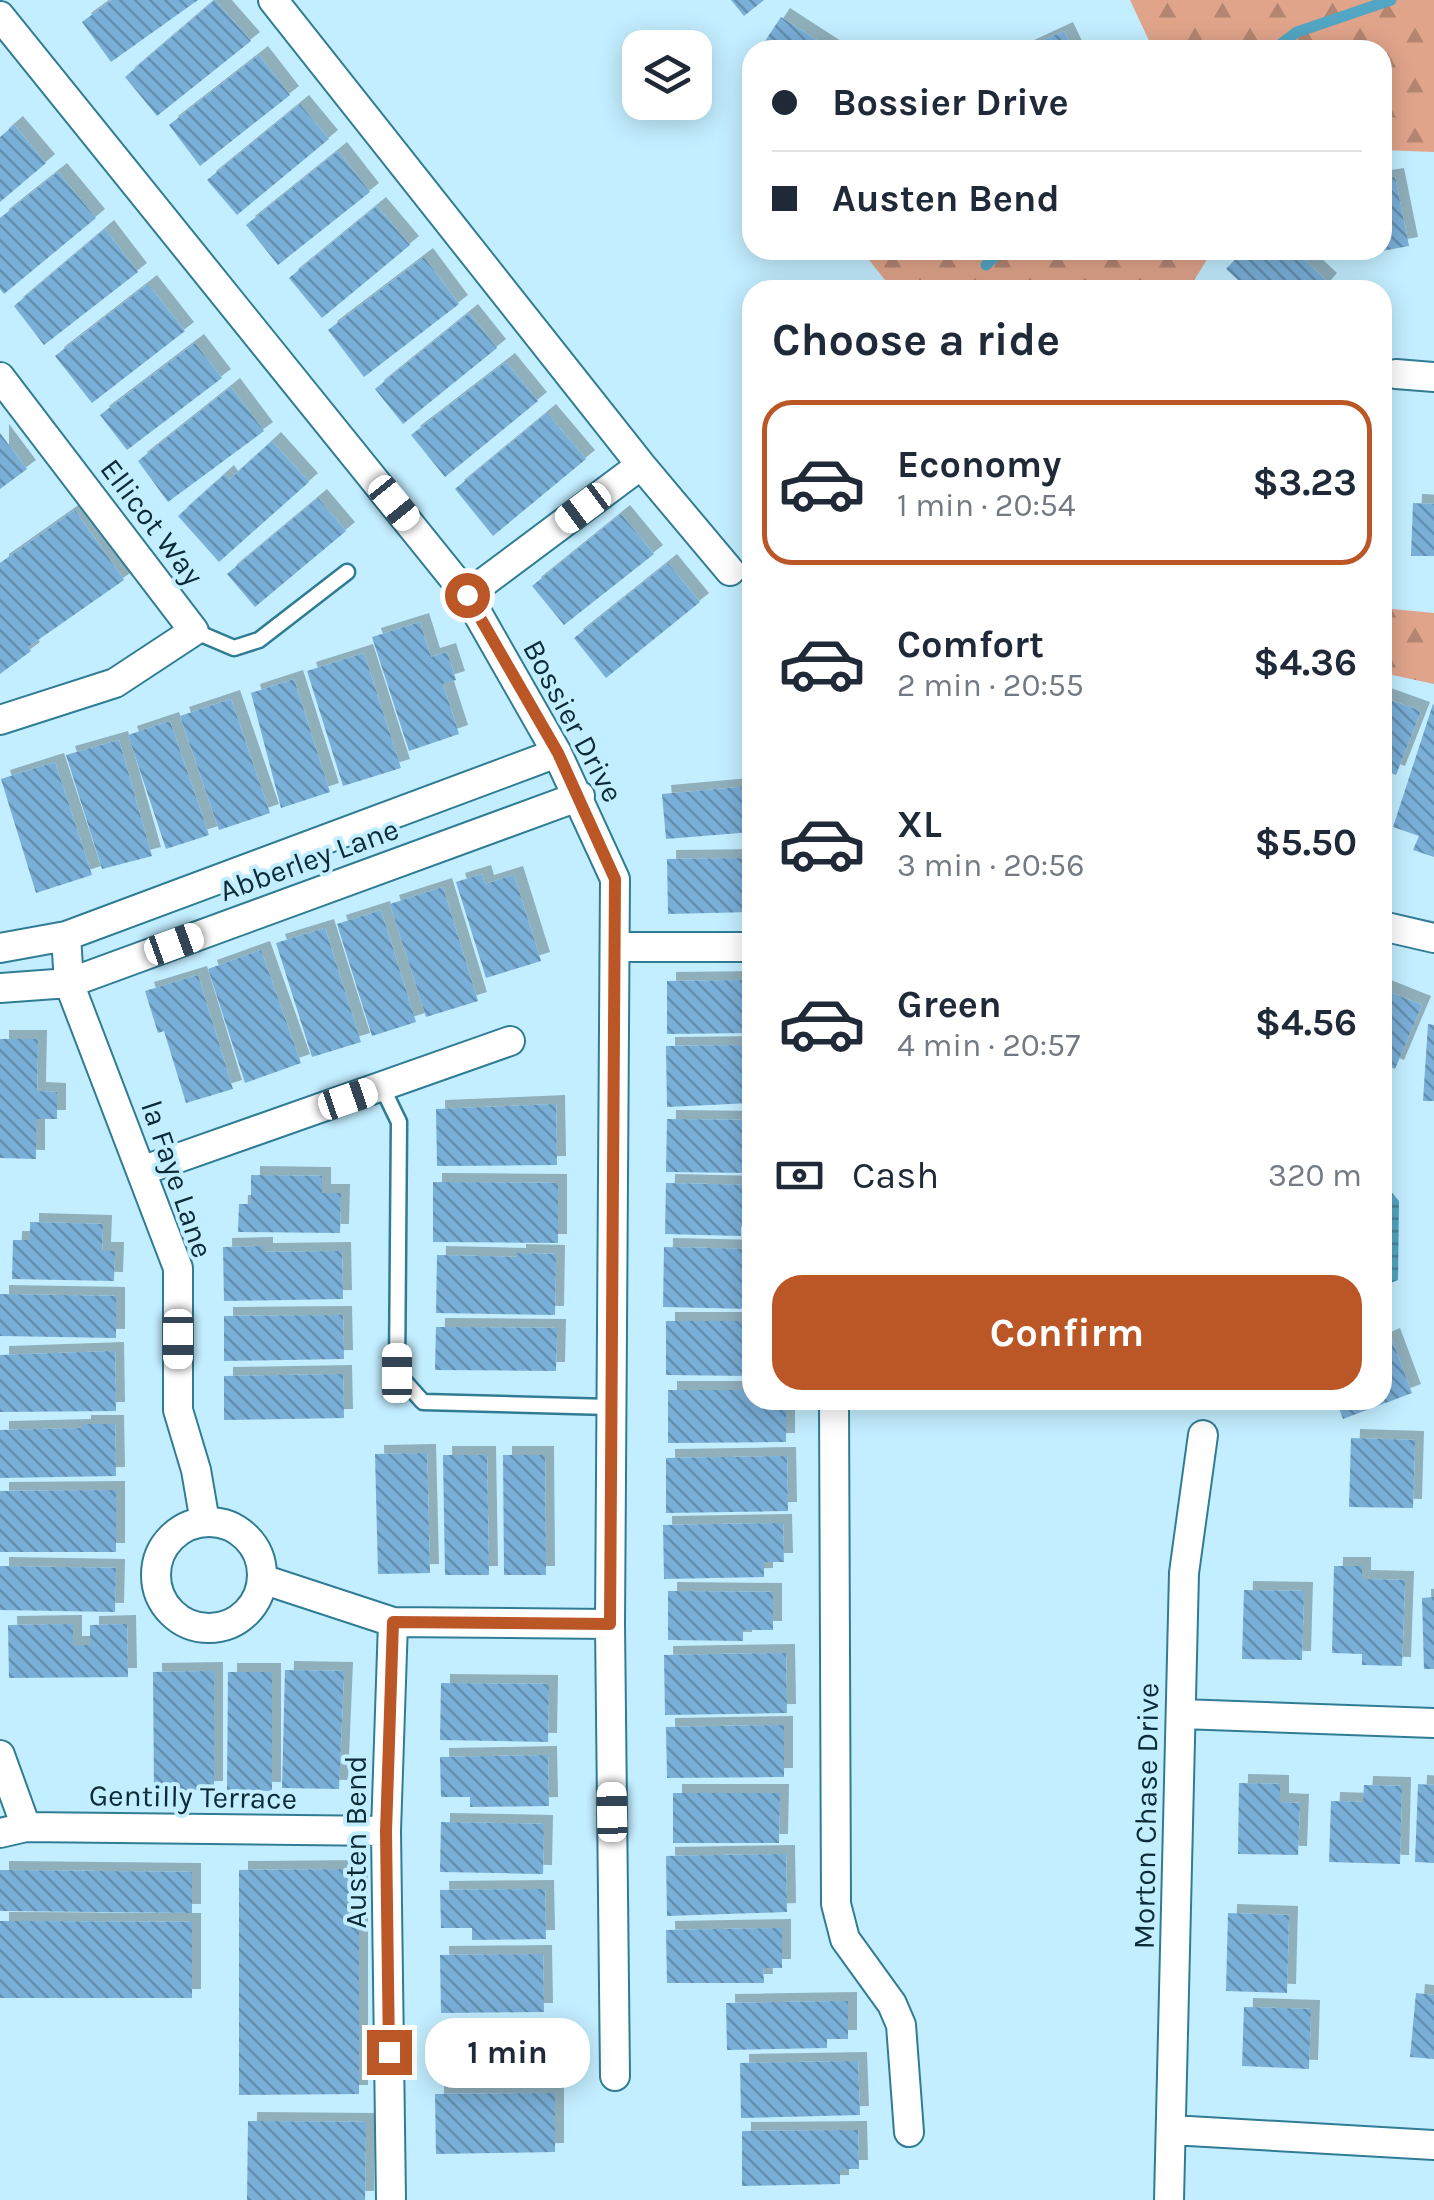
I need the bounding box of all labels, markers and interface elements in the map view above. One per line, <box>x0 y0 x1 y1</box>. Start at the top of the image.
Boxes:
map controls <box>622 30 712 120</box>
button: layers <box>622 30 712 120</box>
text: Bossier Drive <box>832 80 1069 125</box>
text: Austen Bend <box>832 176 1060 221</box>
text: Choose a ride <box>772 314 1060 366</box>
icon: car <box>777 438 867 528</box>
text: Economy <box>897 442 1061 487</box>
street label: Ellicot Way <box>93 452 211 592</box>
text: $3.23 <box>1252 460 1357 505</box>
car <box>363 470 425 536</box>
car <box>550 478 616 538</box>
text: 1 min · 20:54 <box>897 487 1076 524</box>
route start <box>445 573 490 618</box>
icon: car <box>777 618 867 708</box>
text: Comfort <box>897 622 1044 667</box>
street label: Bossier Drive <box>515 634 631 808</box>
text: $4.36 <box>1253 640 1357 685</box>
text: 2 min · 20:55 <box>897 667 1084 704</box>
icon: car <box>777 798 867 888</box>
text: XL <box>897 802 942 847</box>
street label: Abberley Lane <box>215 811 403 909</box>
text: $5.50 <box>1254 820 1357 865</box>
text: 3 min · 20:56 <box>897 847 1085 884</box>
car <box>141 920 207 968</box>
icon: car <box>777 978 867 1068</box>
text: Green <box>897 982 1002 1027</box>
text: $4.56 <box>1255 1000 1357 1045</box>
text: 4 min · 20:57 <box>897 1027 1080 1064</box>
car <box>315 1075 381 1123</box>
street label: la Faye Lane <box>133 1096 221 1262</box>
icon: cash <box>772 1148 827 1203</box>
text: Cash <box>852 1153 939 1198</box>
text: 320 m <box>1268 1157 1362 1194</box>
button: Confirm <box>772 1275 1362 1390</box>
car <box>163 1309 193 1369</box>
car <box>382 1343 412 1403</box>
street label: Morton Chase Drive <box>1126 1682 1166 1950</box>
street label: Austen Bend <box>338 1755 374 1929</box>
street label: Gentilly Terrace <box>89 1777 297 1817</box>
car <box>596 1782 628 1842</box>
callout: 1 min <box>424 2017 589 2087</box>
route end <box>367 2030 412 2075</box>
text: 1 min <box>467 2034 548 2071</box>

